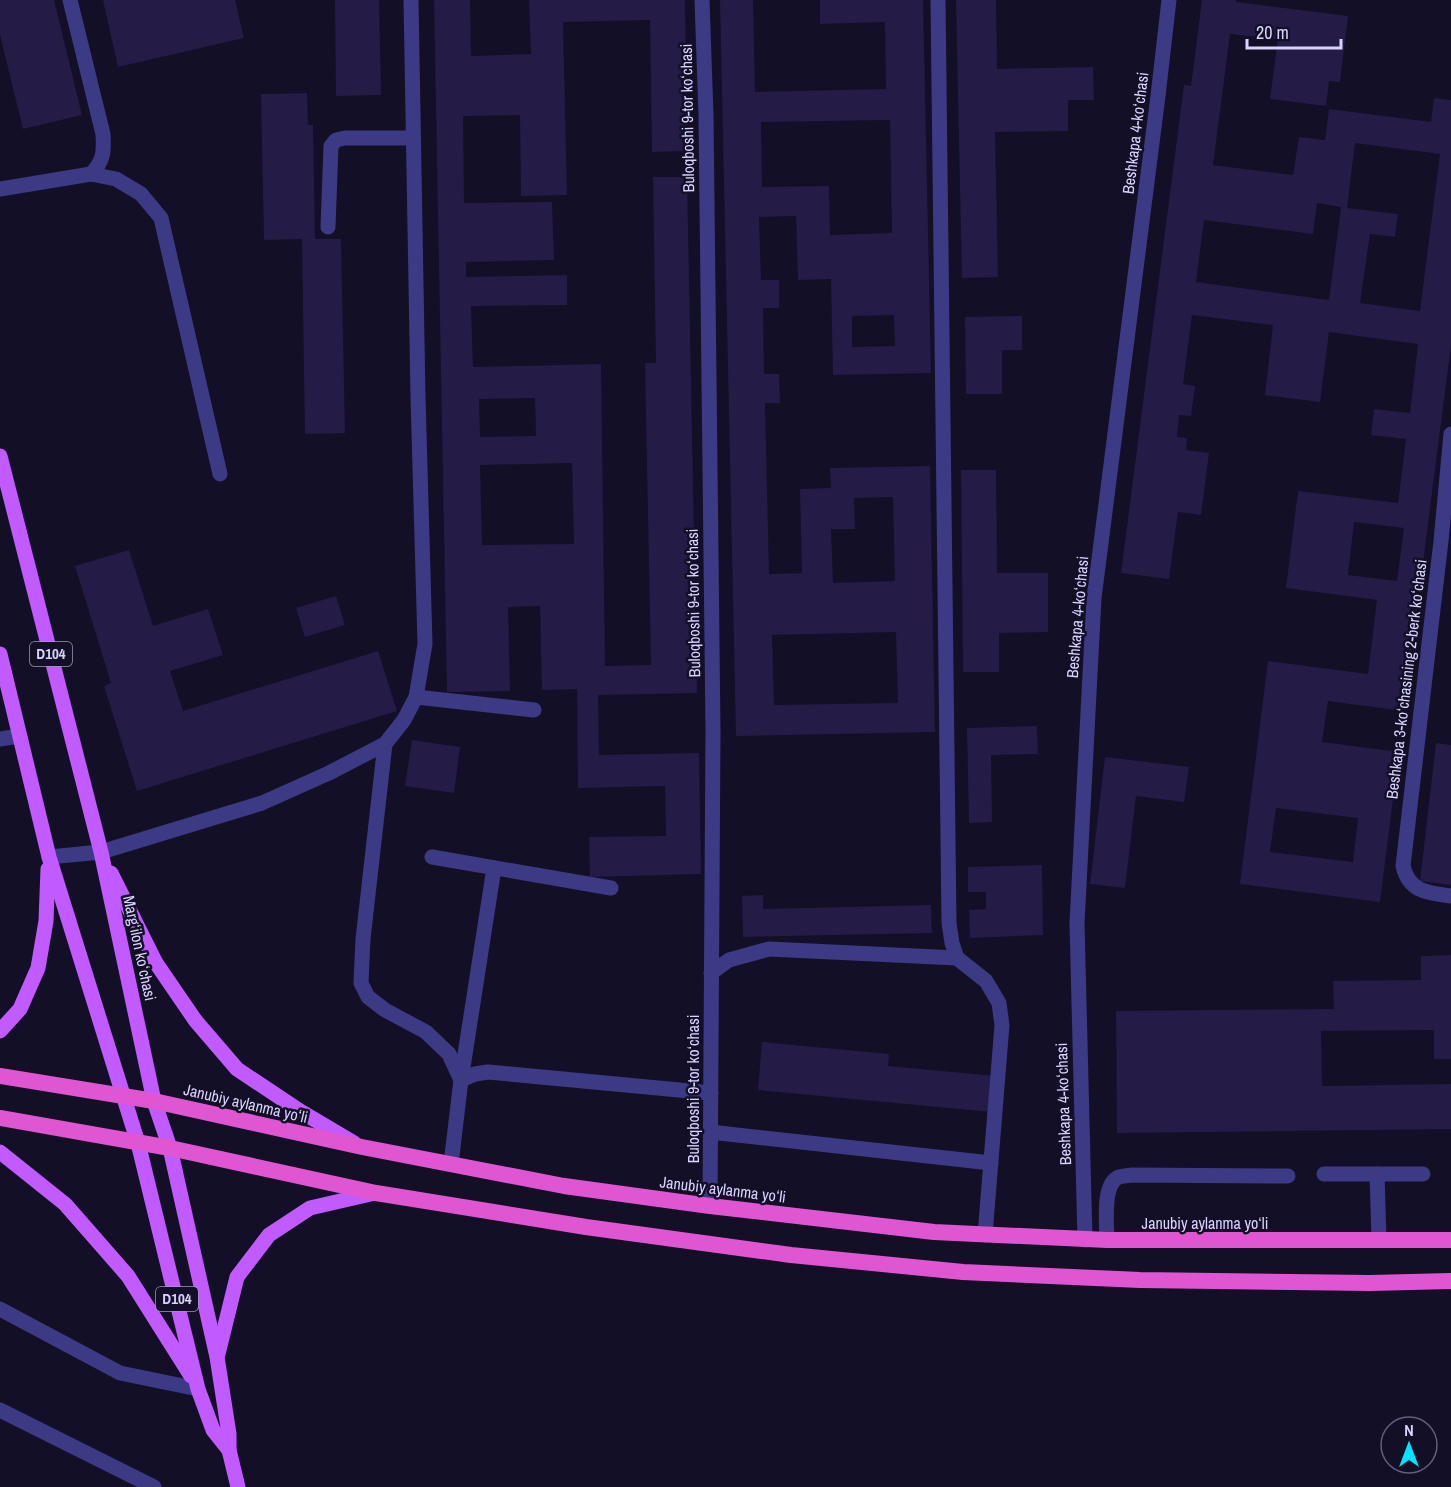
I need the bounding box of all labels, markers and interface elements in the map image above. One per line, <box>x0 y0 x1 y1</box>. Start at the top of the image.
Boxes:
scale bar <box>1247 12 1342 50</box>
text: 20 m <box>1256 20 1289 45</box>
street label: Buloqboshi 9-tor koʻchasi <box>675 43 699 193</box>
street label: Beshkapa 4-koʻchasi <box>1117 71 1153 195</box>
street label: Buloqboshi 9-tor koʻchasi <box>681 528 705 678</box>
street label: Beshkapa 4-koʻchasi <box>1061 555 1093 679</box>
street label: Beshkapa 3-koʻchasining 2-berk koʻchasi <box>1380 558 1432 800</box>
road number: D104 <box>30 642 72 666</box>
street label: Margʻilon koʻchasi <box>118 893 162 1003</box>
street label: Buloqboshi 9-tor koʻchasi <box>682 1015 704 1163</box>
street label: Beshkapa 4-koʻchasi <box>1050 1042 1076 1166</box>
street label: Janubiy aylanma yoʻli <box>182 1078 310 1128</box>
street label: Janubiy aylanma yoʻli <box>659 1170 787 1208</box>
street label: Janubiy aylanma yoʻli <box>1142 1212 1268 1234</box>
road number: D104 <box>156 1287 198 1311</box>
north arrow <box>1379 1415 1439 1475</box>
text: N <box>1404 1419 1414 1441</box>

